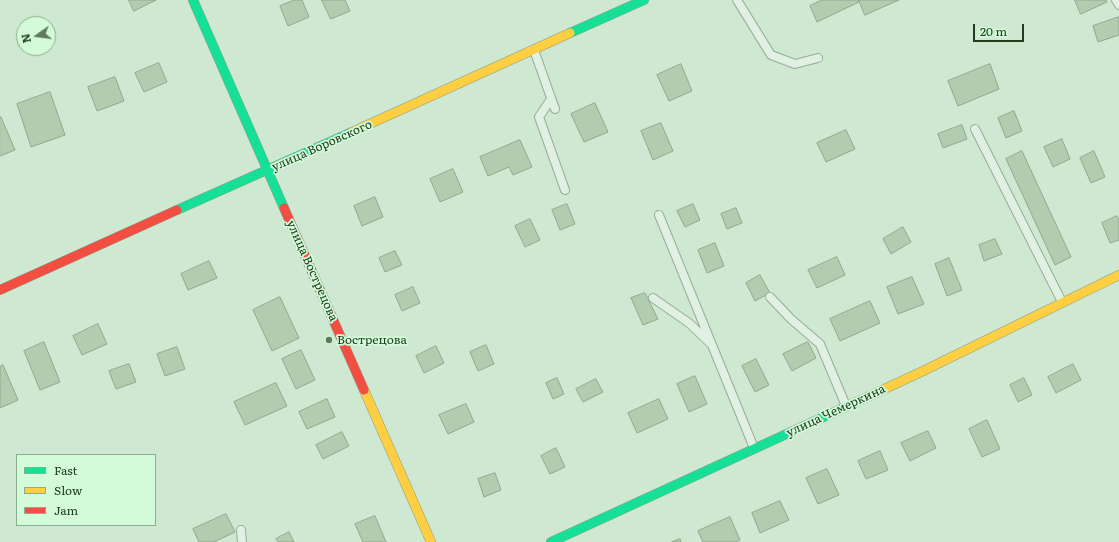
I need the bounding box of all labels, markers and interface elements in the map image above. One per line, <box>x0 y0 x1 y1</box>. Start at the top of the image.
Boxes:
north arrow <box>16 16 56 56</box>
scale bar <box>975 16 1026 42</box>
text: 20 m <box>980 22 1007 40</box>
text: N <box>16 32 34 45</box>
street label: улица Воровского <box>270 117 374 175</box>
street label: улица Вострецова <box>283 218 341 324</box>
place label: Вострецова <box>337 333 407 347</box>
marker: Вострецова <box>324 335 334 345</box>
street label: улица Чемеркина <box>784 382 888 440</box>
legend <box>16 454 156 526</box>
text: Fast <box>54 461 77 479</box>
text: Slow <box>54 481 82 499</box>
text: Jam <box>54 501 78 519</box>

